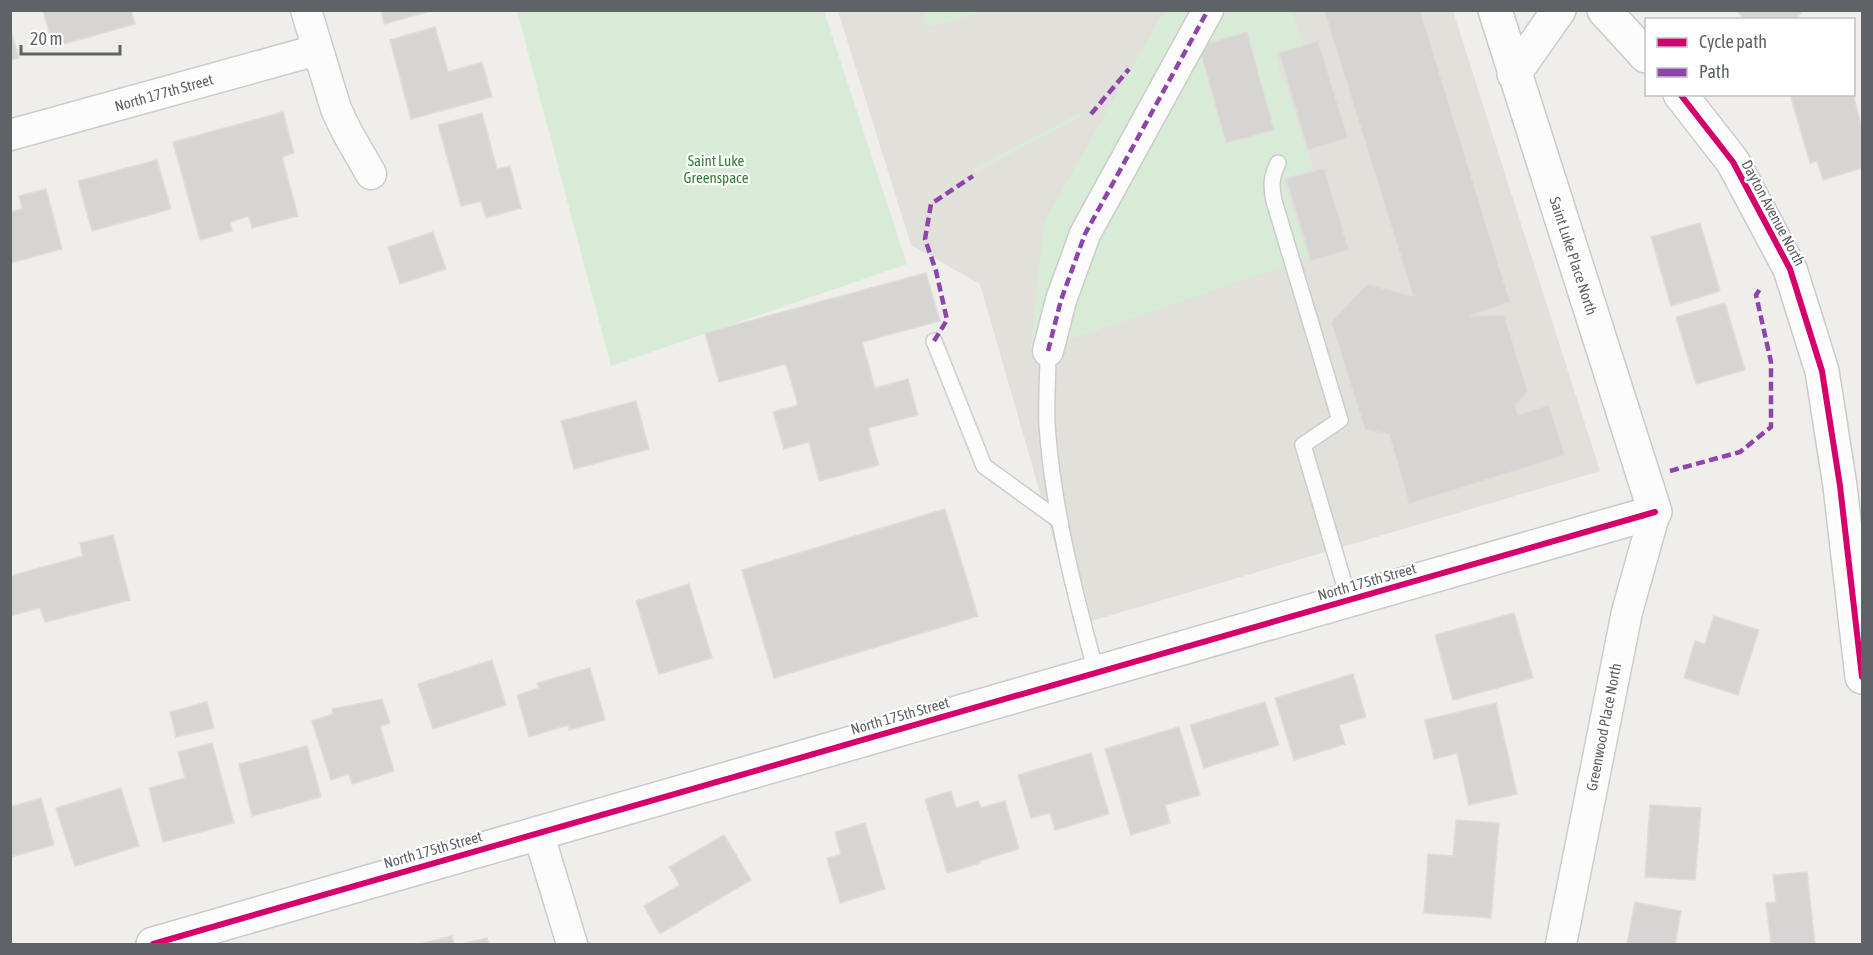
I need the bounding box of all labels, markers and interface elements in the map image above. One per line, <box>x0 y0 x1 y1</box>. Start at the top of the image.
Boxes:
scale bar <box>21 18 120 56</box>
legend <box>1645 18 1855 96</box>
text: 20 m <box>30 28 62 49</box>
text: Cycle path <box>1699 31 1767 52</box>
text: Path <box>1699 61 1730 82</box>
street label: North 177th Street <box>113 70 215 115</box>
park label: Saint Luke Greenspace <box>684 152 749 186</box>
street label: Dayton Avenue North <box>1738 157 1809 269</box>
street label: Saint Luke Place North <box>1546 195 1601 317</box>
street label: North 175th Street <box>1316 559 1418 604</box>
street label: Greenwood Place North <box>1583 662 1624 792</box>
street label: North 175th Street <box>849 693 951 738</box>
street label: North 175th Street <box>382 827 484 872</box>

